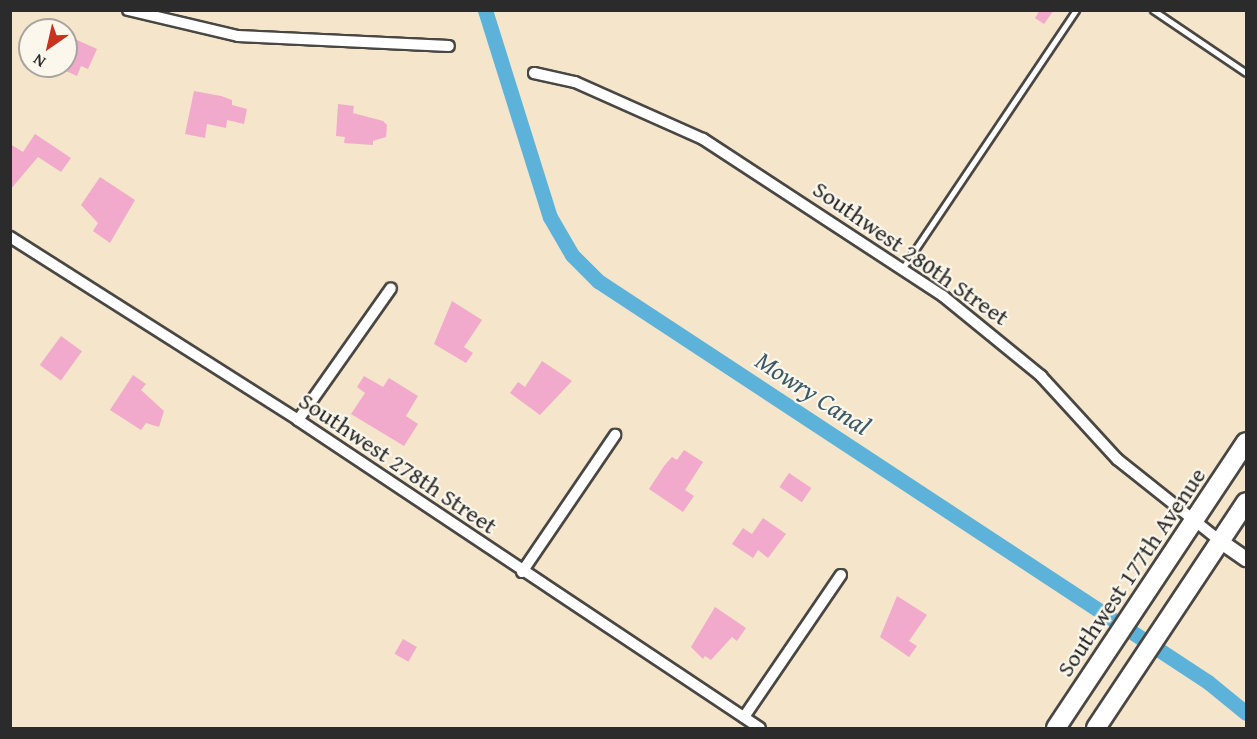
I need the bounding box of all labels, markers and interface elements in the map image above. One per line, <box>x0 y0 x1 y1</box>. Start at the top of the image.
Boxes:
north arrow <box>18 18 78 78</box>
text: N <box>28 48 50 74</box>
street label: Southwest 280th Street <box>807 174 1015 332</box>
water label: Mowry Canal <box>750 344 876 442</box>
street label: Southwest 278th Street <box>294 386 502 540</box>
street label: Southwest 177th Avenue <box>1050 462 1212 682</box>

